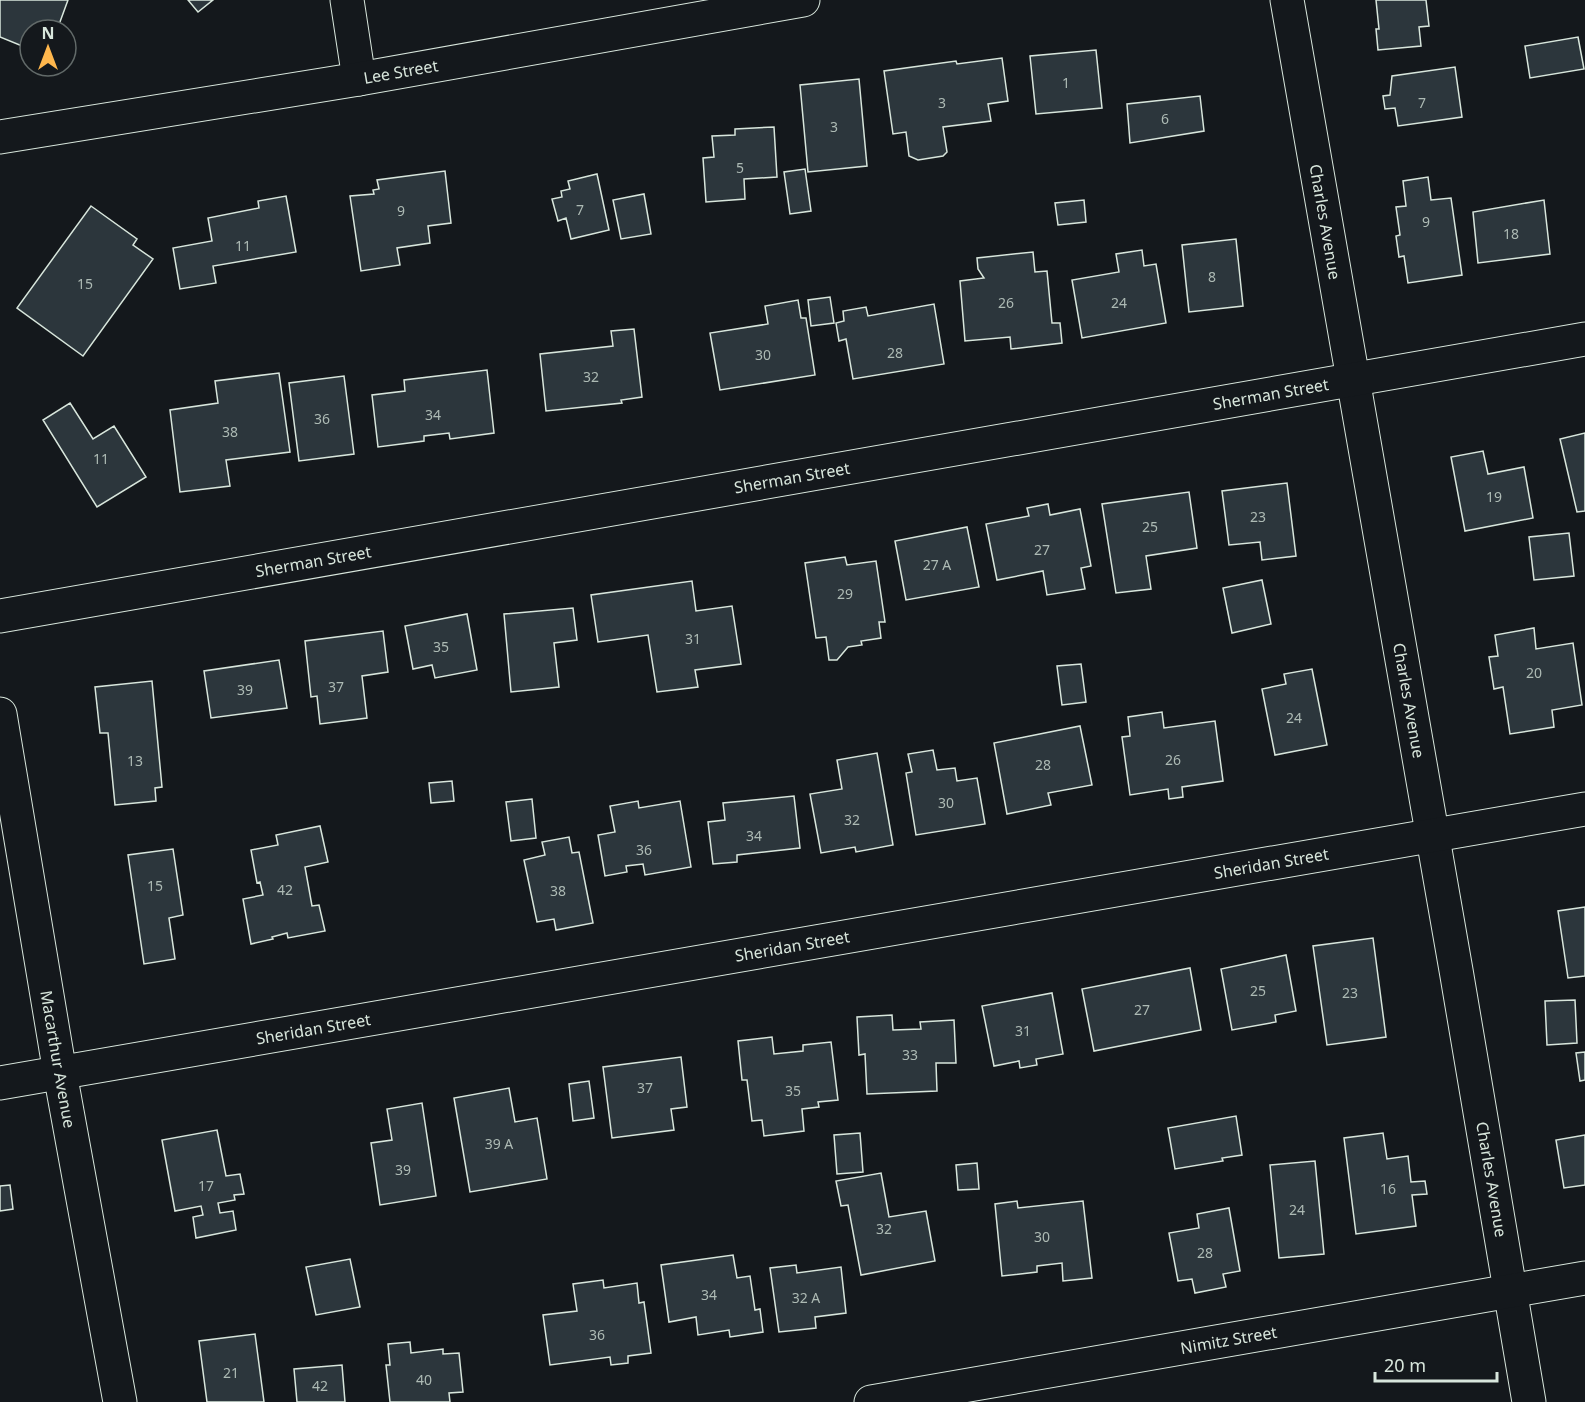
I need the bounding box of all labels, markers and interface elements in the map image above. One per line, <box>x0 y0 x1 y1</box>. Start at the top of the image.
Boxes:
north arrow <box>18 18 78 78</box>
text: N <box>41 22 55 44</box>
street label: Lee Street <box>362 54 440 89</box>
house number: 1 <box>1062 73 1070 92</box>
house number: 3 <box>938 93 946 112</box>
house number: 7 <box>1418 93 1426 112</box>
house number: 6 <box>1161 109 1169 128</box>
house number: 3 <box>830 117 838 136</box>
house number: 5 <box>736 158 744 177</box>
street label: Charles Avenue <box>1304 162 1346 281</box>
house number: 7 <box>576 200 584 219</box>
house number: 9 <box>397 201 405 220</box>
house number: 9 <box>1422 212 1430 231</box>
house number: 18 <box>1503 224 1519 243</box>
house number: 11 <box>235 236 251 255</box>
house number: 8 <box>1208 267 1216 286</box>
house number: 15 <box>77 274 93 293</box>
house number: 26 <box>998 293 1014 312</box>
house number: 24 <box>1111 293 1127 312</box>
house number: 28 <box>887 343 903 362</box>
house number: 30 <box>755 345 771 364</box>
house number: 32 <box>583 367 599 386</box>
street label: Sherman Street <box>1211 373 1331 415</box>
house number: 34 <box>425 405 441 424</box>
house number: 36 <box>314 409 330 428</box>
house number: 38 <box>222 422 238 441</box>
house number: 11 <box>93 449 109 468</box>
street label: Sherman Street <box>732 457 852 499</box>
house number: 19 <box>1486 487 1502 506</box>
house number: 23 <box>1250 507 1266 526</box>
house number: 25 <box>1142 517 1158 536</box>
street label: Sherman Street <box>254 540 373 582</box>
house number: 27 <box>1034 540 1050 559</box>
house number: 27 A <box>923 555 951 574</box>
house number: 29 <box>837 584 853 603</box>
house number: 31 <box>685 629 701 648</box>
house number: 35 <box>433 637 449 656</box>
street label: Charles Avenue <box>1388 641 1430 760</box>
house number: 20 <box>1526 663 1542 682</box>
house number: 37 <box>328 677 344 696</box>
house number: 39 <box>237 680 253 699</box>
house number: 24 <box>1286 708 1302 727</box>
house number: 26 <box>1165 750 1181 769</box>
house number: 13 <box>127 751 143 770</box>
house number: 28 <box>1035 755 1051 774</box>
house number: 30 <box>938 793 954 812</box>
house number: 32 <box>844 810 860 829</box>
house number: 34 <box>746 826 762 845</box>
house number: 36 <box>636 840 652 859</box>
street label: Sheridan Street <box>1212 842 1330 884</box>
house number: 15 <box>147 876 163 895</box>
house number: 42 <box>277 880 293 899</box>
house number: 38 <box>550 881 566 900</box>
street label: Sheridan Street <box>733 925 852 967</box>
house number: 25 <box>1250 981 1266 1000</box>
house number: 23 <box>1342 983 1358 1002</box>
street label: Macarthur Avenue <box>35 989 81 1130</box>
house number: 27 <box>1134 1000 1150 1019</box>
street label: Sheridan Street <box>254 1008 373 1050</box>
house number: 31 <box>1015 1021 1031 1040</box>
house number: 33 <box>902 1045 918 1064</box>
house number: 37 <box>637 1078 653 1097</box>
house number: 35 <box>785 1081 801 1100</box>
street label: Charles Avenue <box>1471 1120 1512 1239</box>
house number: 39 A <box>485 1134 513 1153</box>
house number: 39 <box>395 1160 411 1179</box>
house number: 17 <box>198 1176 214 1195</box>
house number: 16 <box>1380 1179 1396 1198</box>
house number: 24 <box>1289 1200 1305 1219</box>
house number: 32 <box>876 1219 892 1238</box>
house number: 30 <box>1034 1227 1050 1246</box>
house number: 28 <box>1197 1243 1213 1262</box>
house number: 34 <box>701 1285 717 1304</box>
house number: 32 A <box>792 1288 820 1307</box>
street label: Nimitz Street <box>1179 1321 1279 1359</box>
house number: 36 <box>589 1325 605 1344</box>
scale bar <box>1375 1345 1496 1383</box>
text: 20 m <box>1384 1353 1426 1377</box>
house number: 21 <box>223 1363 239 1382</box>
house number: 40 <box>416 1370 432 1389</box>
house number: 42 <box>312 1376 328 1395</box>

